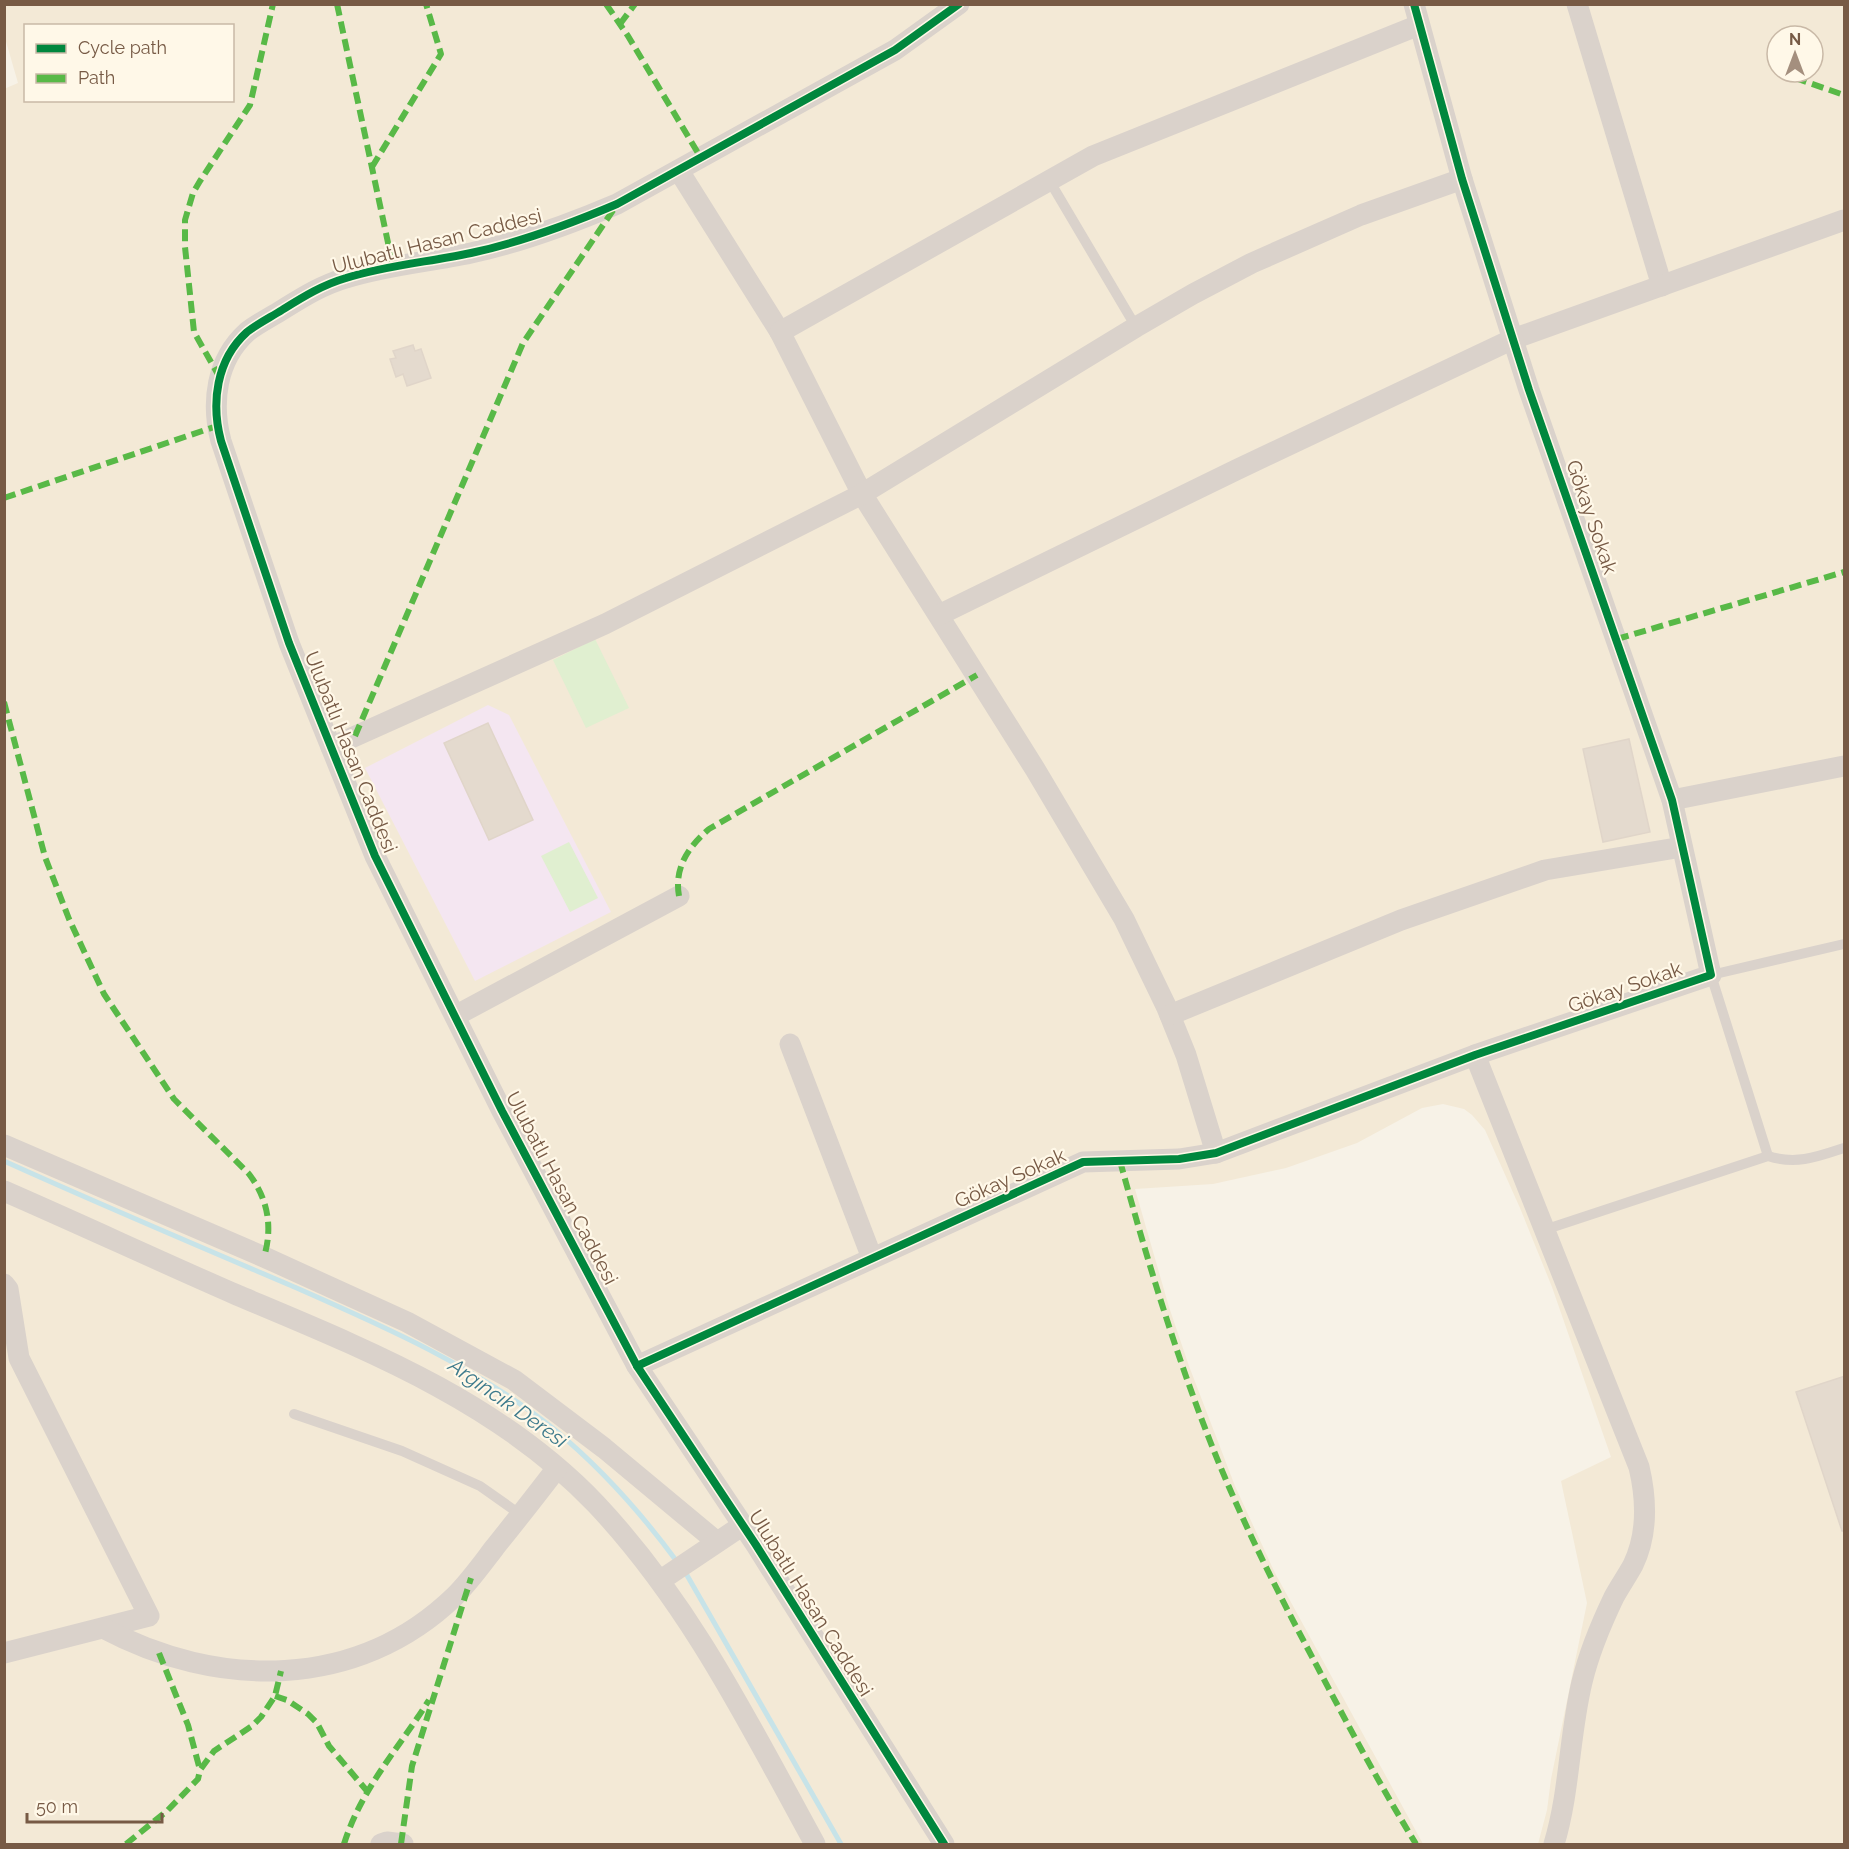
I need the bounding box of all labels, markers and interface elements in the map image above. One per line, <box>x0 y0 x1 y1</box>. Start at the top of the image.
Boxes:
legend <box>24 24 234 102</box>
north arrow <box>1765 24 1825 84</box>
text: N <box>1789 30 1801 49</box>
text: Cycle path <box>78 37 167 58</box>
text: Path <box>78 67 115 88</box>
street label: Ulubatlı Hasan Caddesi <box>330 203 544 279</box>
street label: Gökay Sokak <box>1561 457 1623 577</box>
street label: Ulubatlı Hasan Caddesi <box>300 648 402 856</box>
street label: Gökay Sokak <box>1565 956 1685 1018</box>
street label: Ulubatlı Hasan Caddesi <box>501 1087 623 1289</box>
street label: Gökay Sokak <box>951 1143 1070 1213</box>
water label: Argıncık Deresi <box>443 1352 573 1453</box>
street label: Ulubatlı Hasan Caddesi <box>744 1505 878 1701</box>
scale bar <box>27 1786 162 1824</box>
text: 50 m <box>36 1796 78 1817</box>

